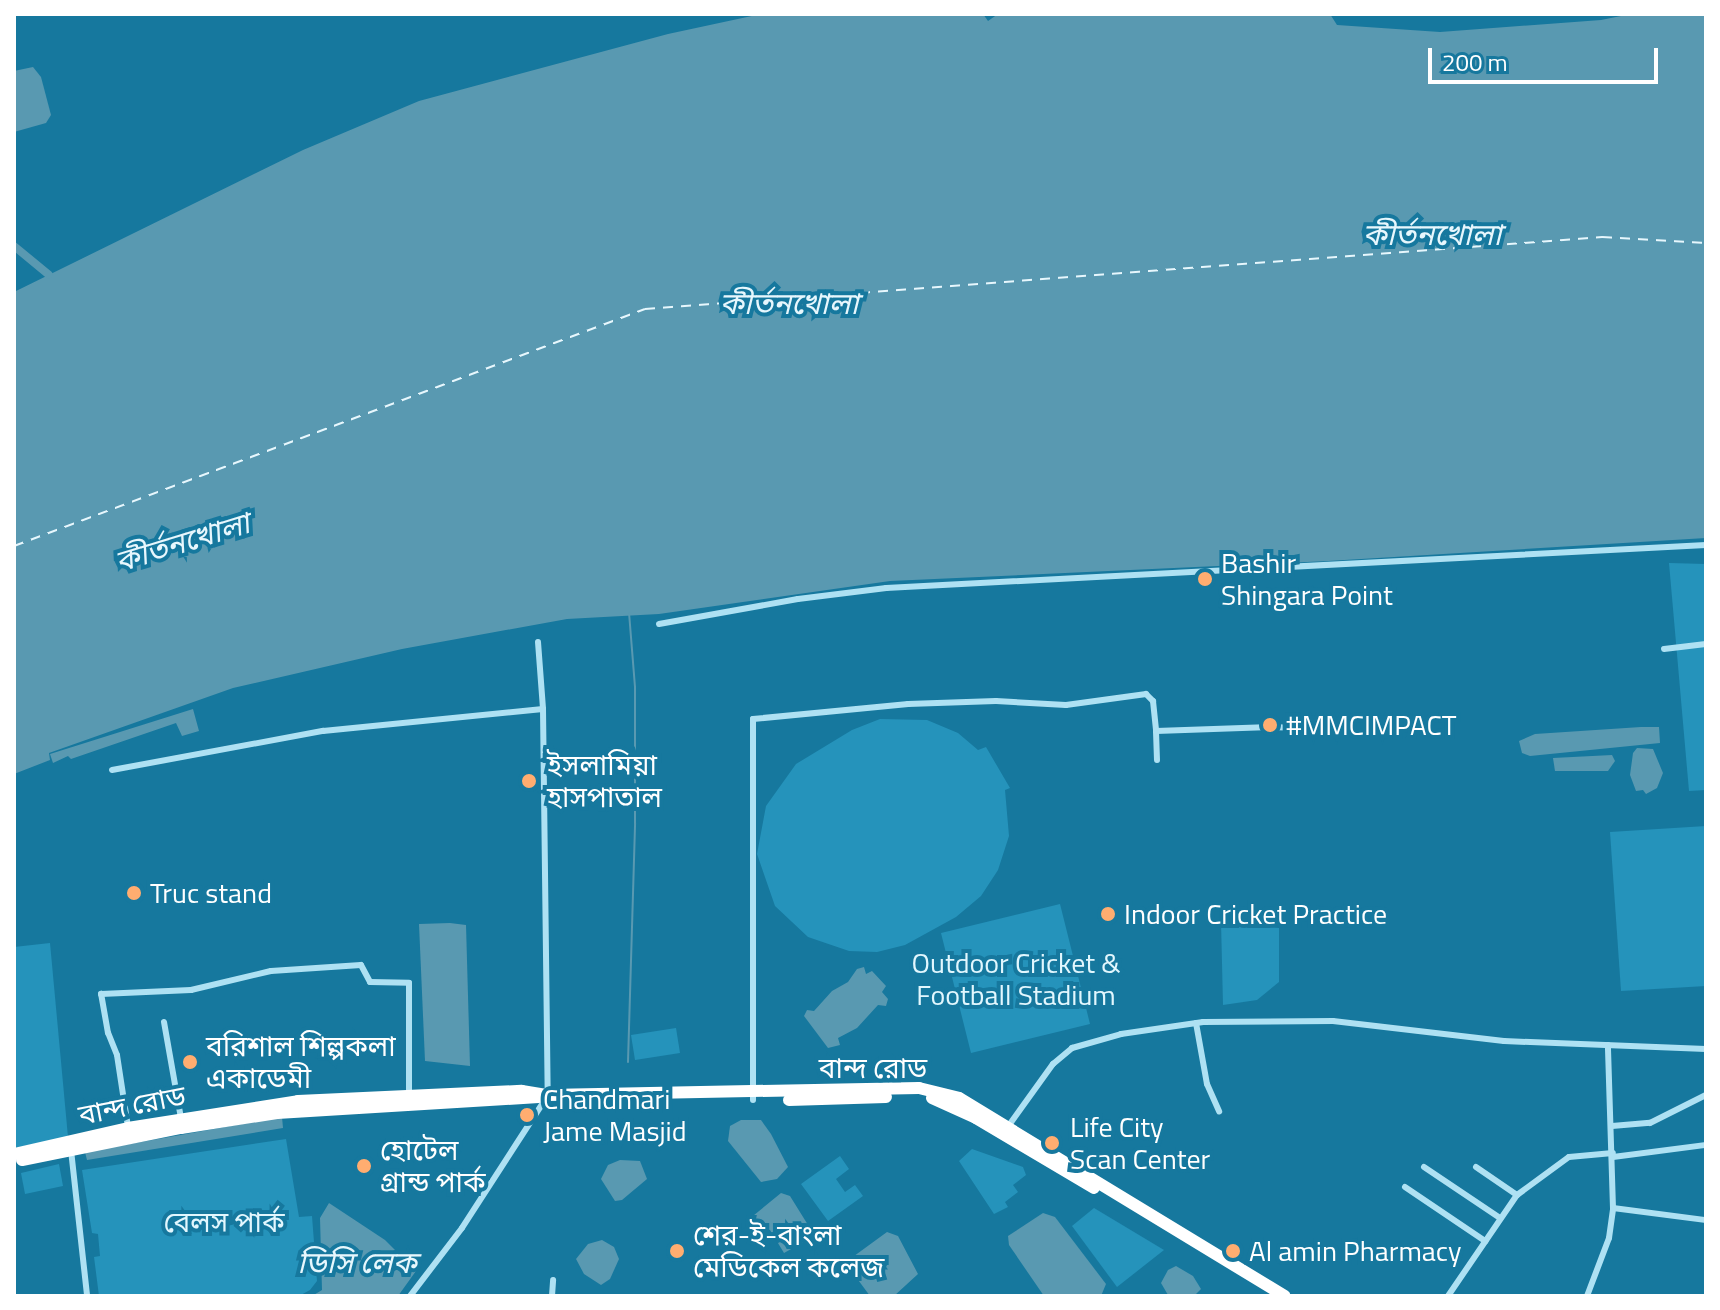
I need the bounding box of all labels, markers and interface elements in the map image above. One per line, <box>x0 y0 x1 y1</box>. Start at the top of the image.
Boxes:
scale bar <box>1432 32 1662 82</box>
text: 200 m <box>1442 44 1508 80</box>
water label: কীর্তনখোলা <box>1363 216 1501 252</box>
water label: কীর্তনখোলা <box>720 285 858 321</box>
water label: কীর্তনখোলা <box>110 504 254 580</box>
place label: Bashir Shingara Point <box>1221 546 1393 612</box>
marker: Bashir Shingara Point <box>1196 570 1214 588</box>
place label: #MMCIMPACT <box>1286 708 1456 742</box>
marker: #MMCIMPACT <box>1261 716 1279 734</box>
place label: ইসলামিয়া হাসপাতাল <box>547 748 662 814</box>
marker: ইসলামিয়া হাসপাতাল <box>518 770 540 792</box>
place label: Truc stand <box>150 876 272 910</box>
marker: Truc stand <box>125 884 143 902</box>
place label: Indoor Cricket Practice <box>1124 897 1387 931</box>
marker: Indoor Cricket Practice <box>1099 905 1117 923</box>
park label: Outdoor Cricket & Football Stadium <box>912 946 1120 1012</box>
place label: বরিশাল শিল্পকলা একাডেমী <box>206 1029 396 1095</box>
street label: বান্দ রোড <box>819 1051 927 1085</box>
marker: বরিশাল শিল্পকলা একাডেমী <box>181 1053 199 1071</box>
street label: বান্দ রোড <box>76 1078 188 1132</box>
place label: Chandmari Jame Masjid <box>543 1082 686 1148</box>
marker: Chandmari Jame Masjid <box>518 1106 536 1124</box>
place label: Life City Scan Center <box>1070 1110 1210 1176</box>
marker: Life City Scan Center <box>1041 1132 1063 1154</box>
place label: হোটেল গ্রান্ড পার্ক <box>380 1133 486 1199</box>
marker: হোটেল গ্রান্ড পার্ক <box>355 1157 373 1175</box>
park label: বেলস পার্ক <box>164 1205 284 1239</box>
place label: শের-ই-বাংলা মেডিকেল কলেজ <box>693 1218 884 1284</box>
place label: Al amin Pharmacy <box>1249 1234 1462 1268</box>
marker: শের-ই-বাংলা মেডিকেল কলেজ <box>668 1242 686 1260</box>
marker: Al amin Pharmacy <box>1224 1242 1242 1260</box>
water label: ডিসি লেক <box>297 1244 417 1280</box>

